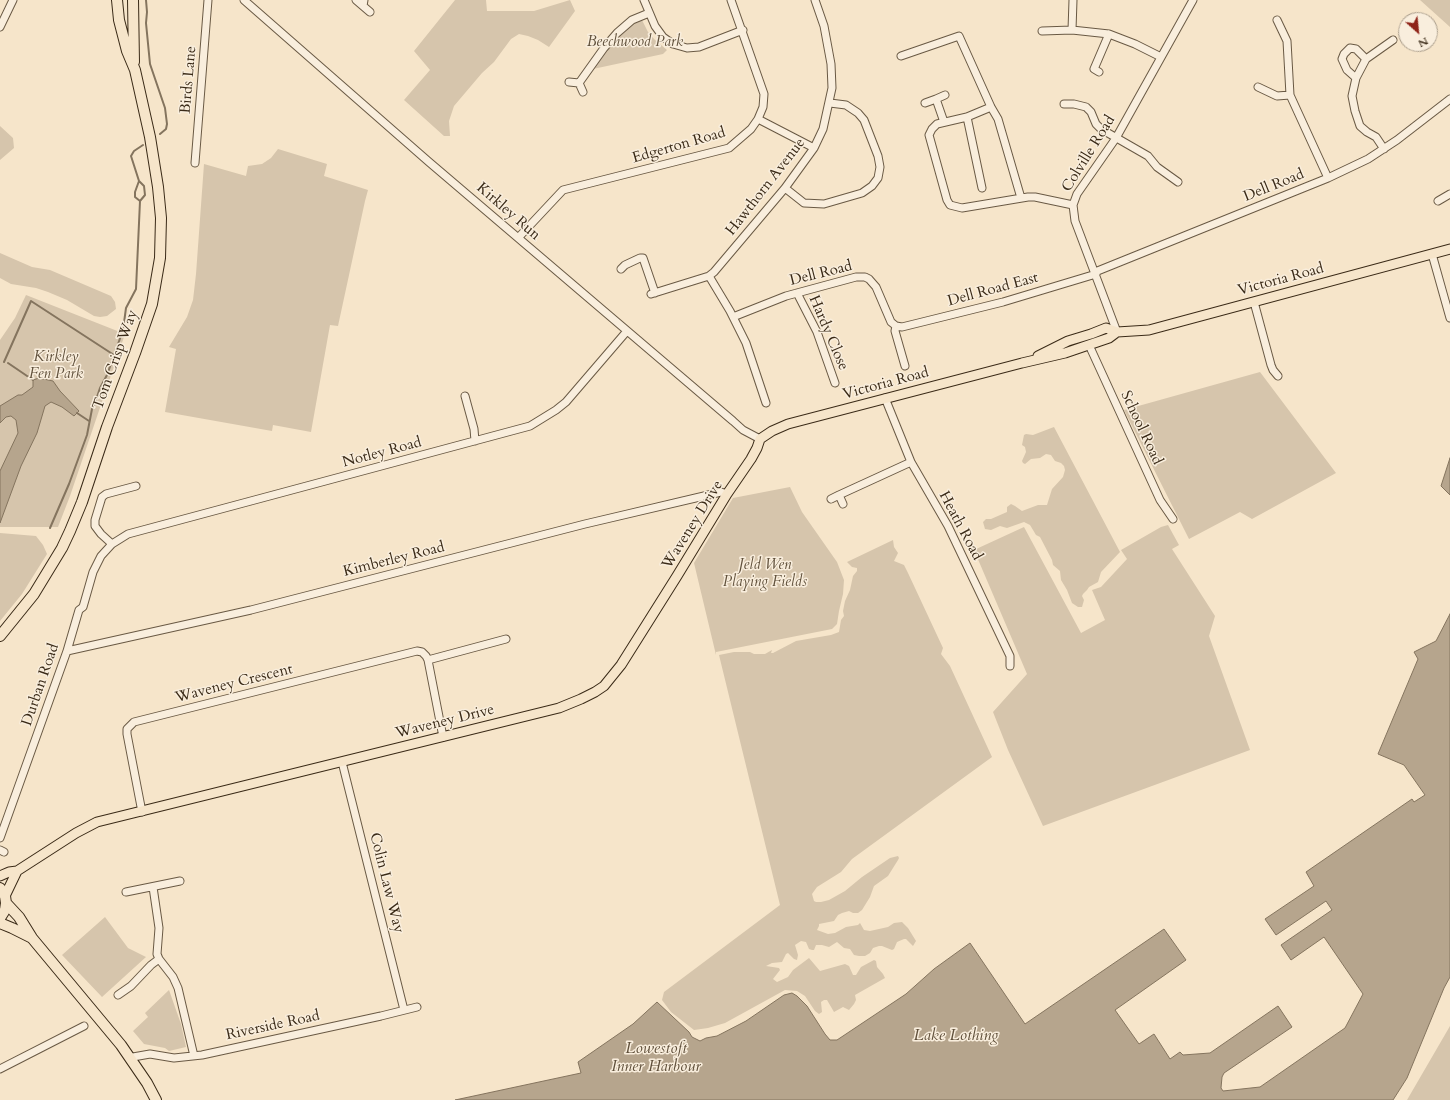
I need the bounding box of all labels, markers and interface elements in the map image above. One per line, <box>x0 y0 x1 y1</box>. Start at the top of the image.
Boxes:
north arrow <box>1398 12 1438 52</box>
text: N <box>1416 33 1431 51</box>
park label: Beechwood Park <box>587 34 683 52</box>
street label: Birds Lane <box>177 45 201 115</box>
street label: Colville Road <box>1058 112 1120 196</box>
street label: Edgerton Road <box>630 124 728 168</box>
street label: Hawthorn Avenue <box>722 135 810 239</box>
street label: Dell Road <box>1241 166 1307 206</box>
street label: Kirkley Run <box>472 179 544 245</box>
street label: Dell Road <box>788 258 854 290</box>
street label: Victoria Road <box>1236 260 1326 300</box>
street label: Dell Road East <box>946 269 1040 311</box>
street label: Hardy Close <box>804 293 852 373</box>
street label: Tom Crisp Way <box>90 308 142 412</box>
park label: Kirkley Fen Park <box>29 349 83 384</box>
street label: Victoria Road <box>841 364 931 404</box>
street label: School Road <box>1116 388 1166 468</box>
street label: Notley Road <box>340 434 424 472</box>
street label: Waveney Drive <box>659 477 727 573</box>
street label: Heath Road <box>934 488 986 564</box>
street label: Kimberley Road <box>341 539 447 581</box>
park label: Jeld Wen Playing Fields <box>723 557 807 592</box>
street label: Durban Road <box>19 641 63 729</box>
street label: Waveney Crescent <box>173 661 295 707</box>
street label: Waveney Drive <box>394 701 496 743</box>
street label: Colin Law Way <box>365 831 407 935</box>
street label: Riverside Road <box>224 1007 322 1045</box>
water label: Lake Lothing <box>914 1026 998 1046</box>
water label: Lowestoft Inner Harbour <box>611 1039 701 1077</box>

